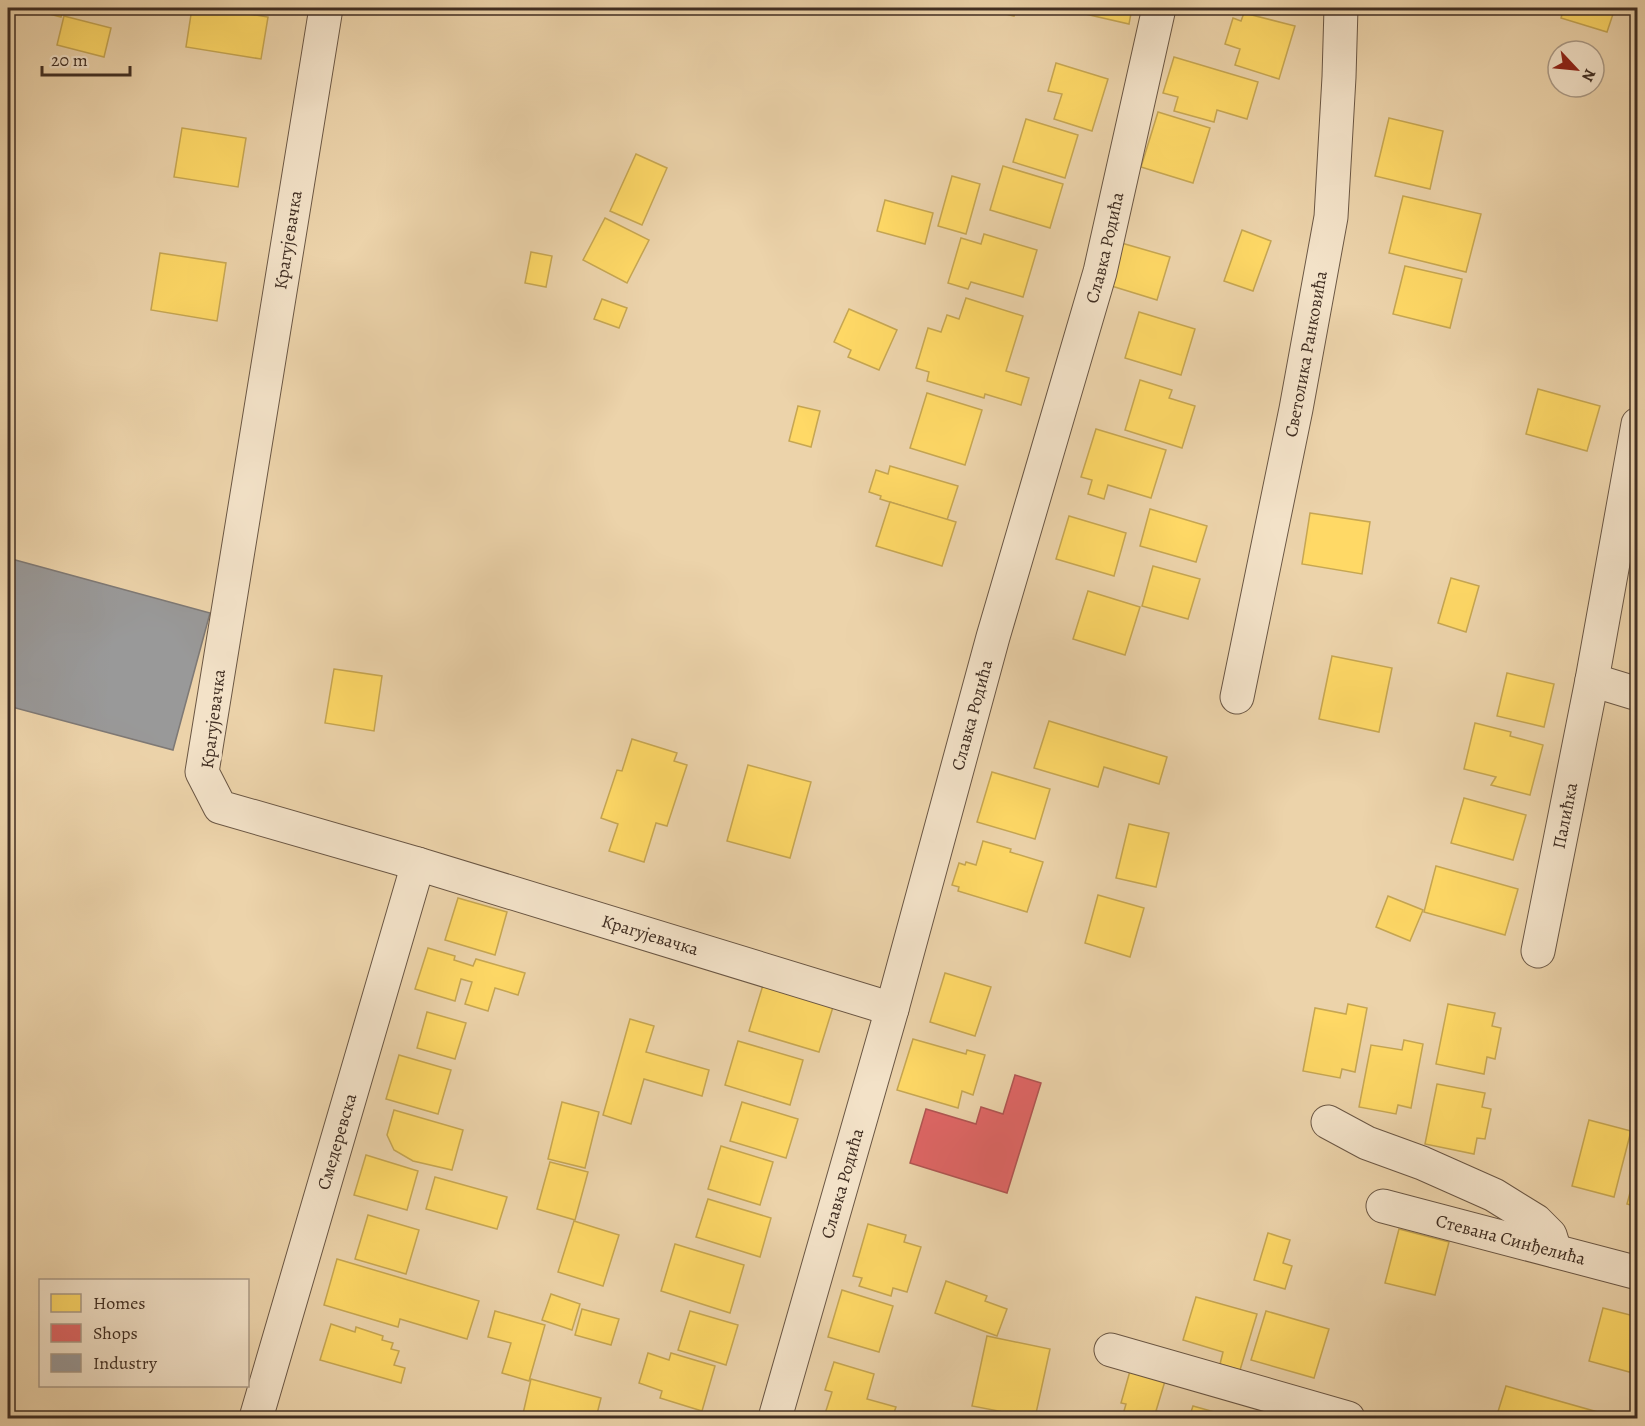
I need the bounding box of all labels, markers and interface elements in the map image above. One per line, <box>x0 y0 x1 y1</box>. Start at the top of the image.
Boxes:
scale bar <box>42 39 130 77</box>
north arrow <box>1546 39 1606 99</box>
text: 20 m <box>51 48 88 72</box>
text: N <box>1576 65 1601 86</box>
street label: Крагујевачка <box>268 188 308 291</box>
street label: Славка Родића <box>1079 189 1130 306</box>
street label: Светолика Ранковића <box>1279 268 1333 439</box>
street label: Славка Родића <box>945 656 998 773</box>
street label: Крагујевачка <box>195 667 231 770</box>
street label: Палићка <box>1547 780 1583 851</box>
street label: Крагујевачка <box>599 909 702 961</box>
street label: Смедеревска <box>311 1090 363 1193</box>
street label: Славка Родића <box>815 1125 869 1241</box>
street label: Стевана Синђелића <box>1433 1208 1589 1271</box>
legend <box>39 1279 249 1387</box>
text: Homes <box>93 1291 145 1315</box>
text: Shops <box>93 1321 138 1345</box>
text: Industry <box>93 1351 158 1375</box>

